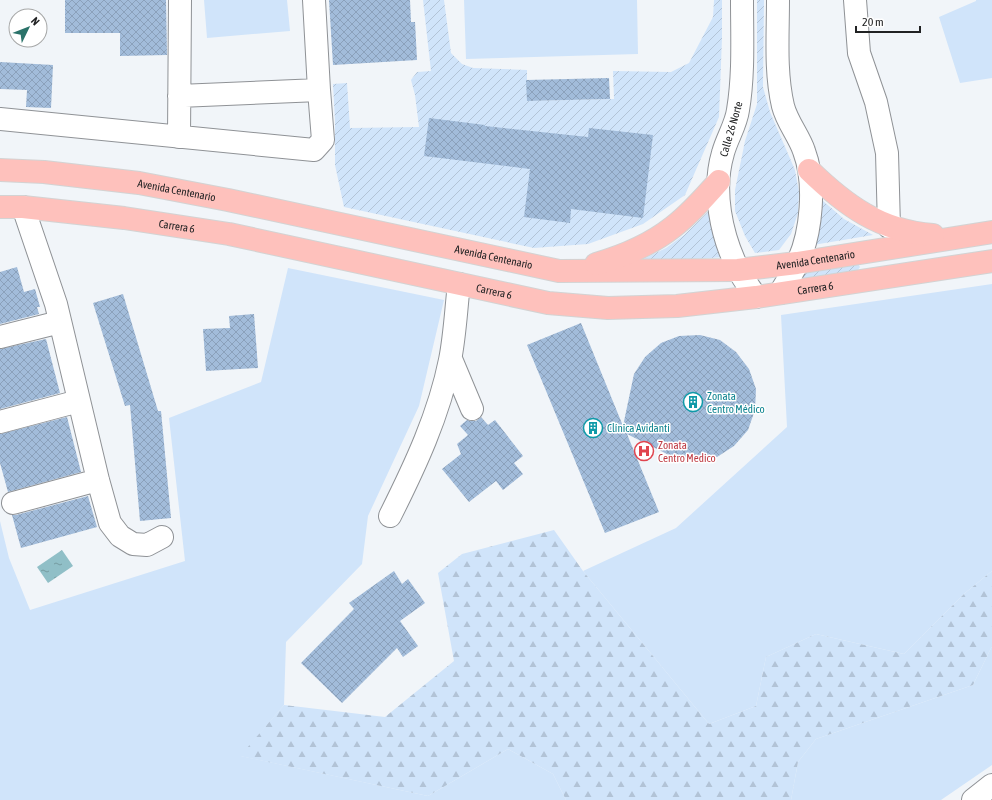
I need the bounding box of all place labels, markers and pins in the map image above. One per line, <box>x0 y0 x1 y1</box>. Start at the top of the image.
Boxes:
place label: Zonata Centro Médico <box>707 390 765 415</box>
building icon: Zonata Centro Médico <box>682 391 704 413</box>
building icon: Clínica Avidanti <box>582 417 604 439</box>
place label: Clínica Avidanti <box>607 422 670 434</box>
place label: Zonata Centro Medico <box>658 439 716 464</box>
hospital icon: Zonata Centro Medico <box>633 440 655 462</box>

